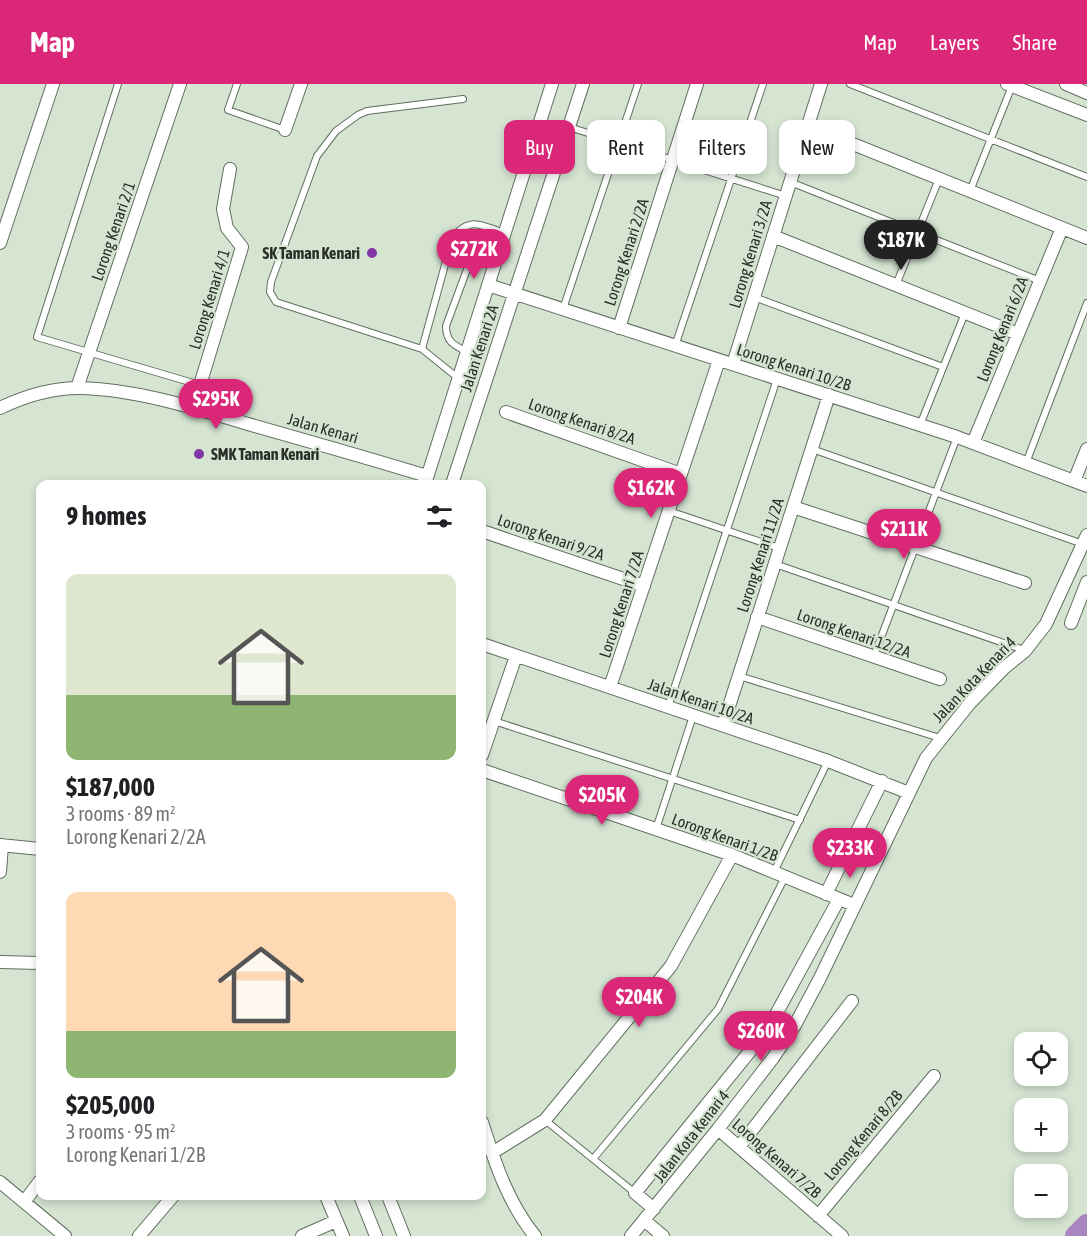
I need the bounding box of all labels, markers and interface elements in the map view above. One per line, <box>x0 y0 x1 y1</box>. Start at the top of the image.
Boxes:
text: Map <box>30 26 75 58</box>
text: Map <box>863 30 897 54</box>
text: Layers <box>930 30 980 54</box>
text: Share <box>1013 30 1057 54</box>
chip: Buy <box>504 120 575 174</box>
chip: Rent <box>587 120 665 174</box>
chip: Filters <box>677 120 767 174</box>
chip: New <box>779 120 855 174</box>
street label: Lorong Kenari 2/1 <box>88 179 139 283</box>
street label: Lorong Kenari 2/2A <box>600 196 653 308</box>
street label: Lorong Kenari 3/2A <box>725 198 776 310</box>
pin: $187K <box>859 220 943 271</box>
text: $187K <box>878 228 924 251</box>
pin: $272K <box>432 229 516 280</box>
text: $272K <box>451 237 497 260</box>
place label: SK Taman Kenari <box>263 244 360 262</box>
marker: SK Taman Kenari <box>365 246 379 260</box>
street label: Lorong Kenari 4/1 <box>185 247 234 352</box>
street label: Lorong Kenari 6/2A <box>973 274 1032 385</box>
street label: Jalan Kenari 2A <box>457 302 502 394</box>
street label: Lorong Kenari 10/2B <box>734 340 854 395</box>
pin: $295K <box>174 379 258 430</box>
text: $295K <box>193 387 239 410</box>
street label: Lorong Kenari 8/2A <box>526 394 638 449</box>
street label: Jalan Kenari <box>286 409 360 447</box>
place label: SMK Taman Kenari <box>211 445 319 463</box>
marker: SMK Taman Kenari <box>192 447 206 461</box>
pin: $162K <box>609 468 693 519</box>
text: $162K <box>628 476 674 499</box>
street label: Lorong Kenari 11/2A <box>733 495 788 615</box>
icon: filters <box>423 500 456 533</box>
text: 9 homes <box>66 501 146 531</box>
pin: $211K <box>862 509 946 560</box>
street label: Lorong Kenari 9/2A <box>495 510 607 565</box>
text: $211K <box>881 517 927 540</box>
street label: Lorong Kenari 7/2A <box>595 548 648 660</box>
street label: Lorong Kenari 12/2A <box>794 605 913 662</box>
icon: home <box>207 613 315 721</box>
street label: Jalan Kota Kenari 4 <box>929 633 1019 725</box>
street label: Jalan Kenari 10/2A <box>646 674 756 728</box>
text: $187,000 <box>66 772 155 802</box>
pin: $205K <box>560 775 644 826</box>
text: $205K <box>579 783 625 806</box>
text: 3 rooms · 89 m² <box>66 802 176 825</box>
street label: Lorong Kenari 1/2B <box>669 809 781 866</box>
text: Lorong Kenari 2/2A <box>66 825 206 848</box>
pin: $233K <box>808 828 892 879</box>
text: $233K <box>827 836 873 859</box>
icon: home <box>207 931 315 1039</box>
pin: $204K <box>597 977 681 1028</box>
text: $204K <box>616 985 662 1008</box>
pin: $260K <box>719 1011 803 1062</box>
text: $260K <box>738 1019 784 1042</box>
map controls <box>1014 1032 1068 1218</box>
button: locate <box>1014 1032 1068 1086</box>
street label: Jalan Kota Kenari 4 <box>650 1086 732 1186</box>
street label: Lorong Kenari 8/2B <box>820 1086 907 1184</box>
text: $205,000 <box>66 1090 155 1120</box>
button: + <box>1014 1098 1068 1152</box>
street label: Lorong Kenari 7/2B <box>728 1115 825 1202</box>
text: 3 rooms · 95 m² <box>66 1120 176 1143</box>
text: Lorong Kenari 1/2B <box>66 1143 205 1166</box>
button: − <box>1014 1164 1068 1218</box>

